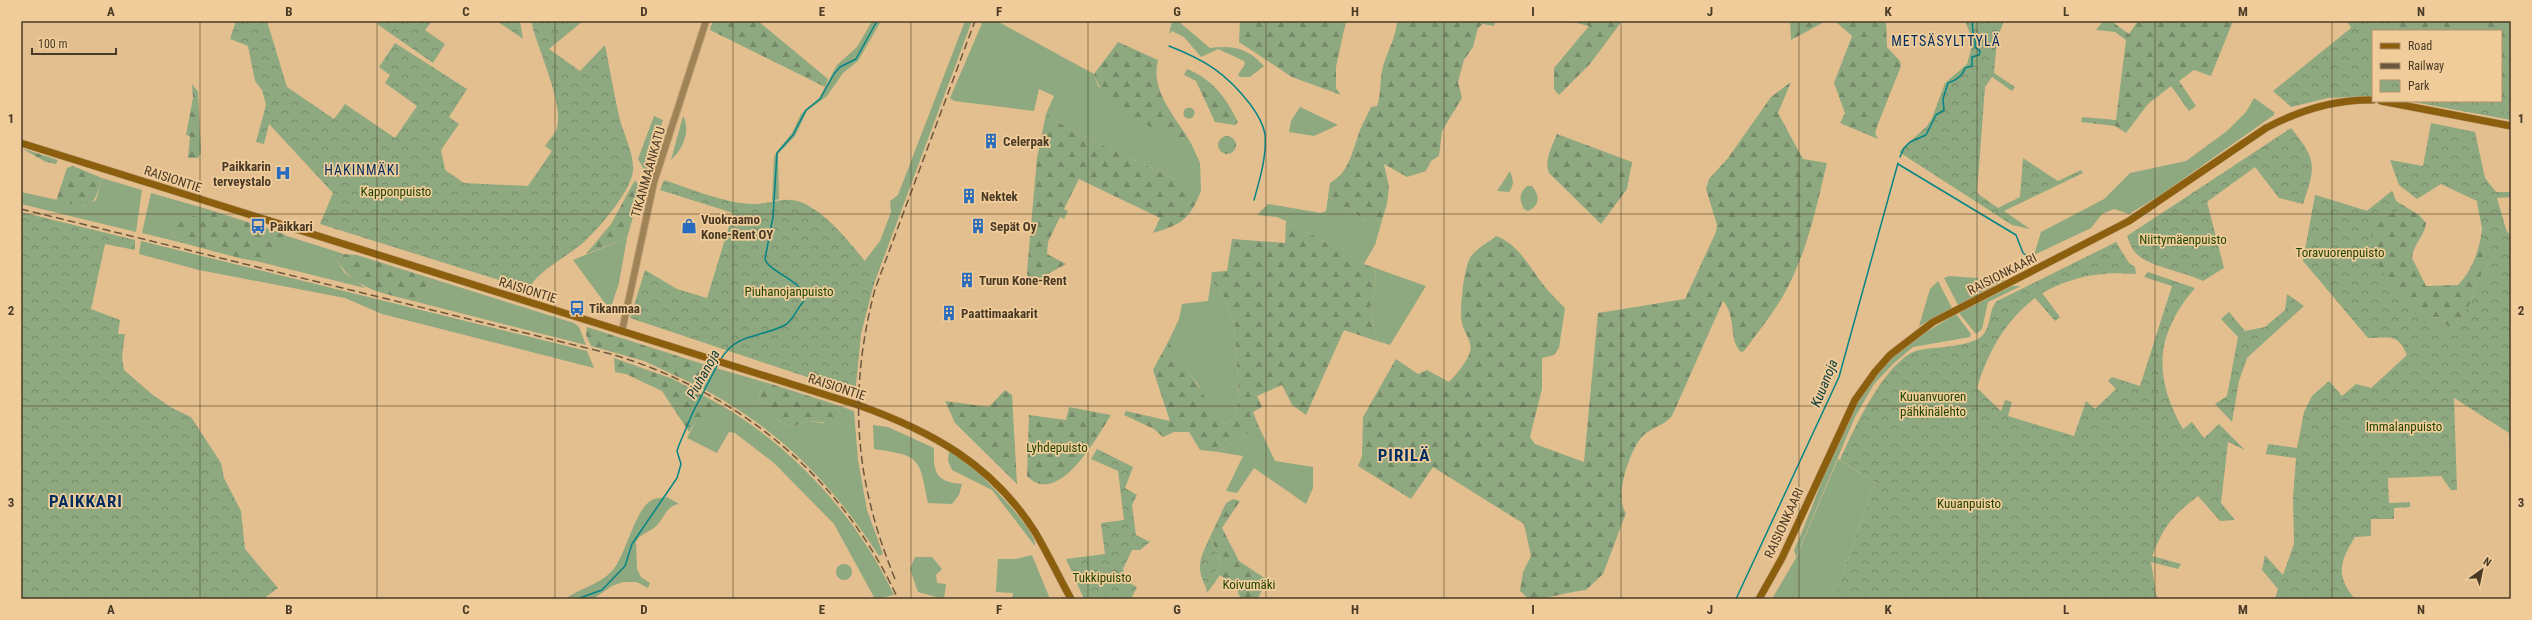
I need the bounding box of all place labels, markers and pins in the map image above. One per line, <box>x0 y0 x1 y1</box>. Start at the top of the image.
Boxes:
building icon: Celerpak <box>982 132 1000 150</box>
place label: Celerpak <box>1003 134 1050 149</box>
place label: Paikkarin terveystalo <box>213 159 272 189</box>
hospital icon: Paikkarin terveystalo <box>274 164 292 182</box>
building icon: Nektek <box>960 187 978 205</box>
place label: Nektek <box>981 189 1019 204</box>
place label: Vuokraamo Kone-Rent OY <box>701 212 773 242</box>
bus stop icon: Paikkari <box>249 217 267 235</box>
shop icon: Vuokraamo Kone-Rent OY <box>680 217 698 235</box>
building icon: Sepät Oy <box>969 217 987 235</box>
place label: Paikkari <box>270 219 313 234</box>
place label: Sepät Oy <box>990 219 1037 234</box>
building icon: Turun Kone-Rent <box>958 271 976 289</box>
place label: Turun Kone-Rent <box>979 273 1067 288</box>
bus stop icon: Tikanmaa <box>568 299 586 317</box>
place label: Tikanmaa <box>589 301 640 316</box>
building icon: Paattimaakarit <box>940 304 958 322</box>
place label: Paattimaakarit <box>961 306 1038 321</box>

